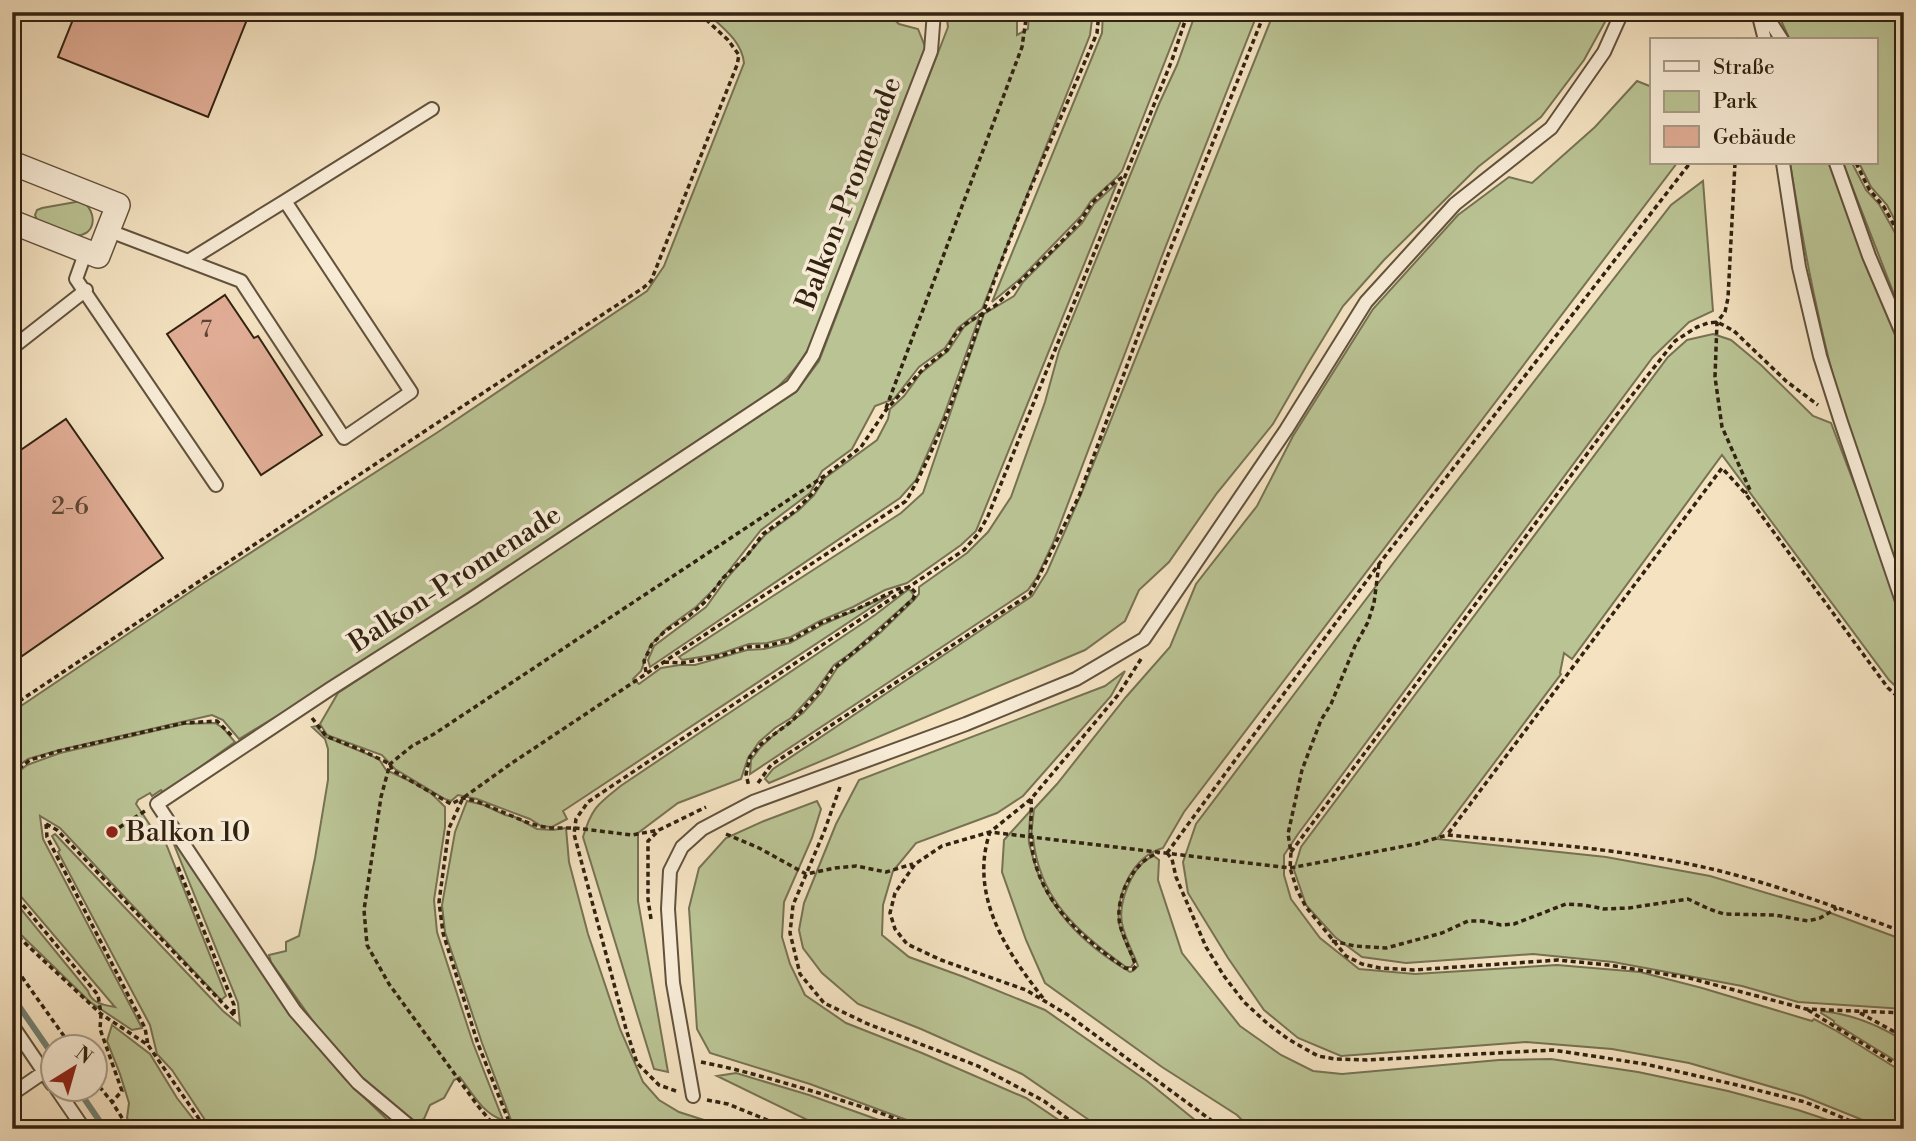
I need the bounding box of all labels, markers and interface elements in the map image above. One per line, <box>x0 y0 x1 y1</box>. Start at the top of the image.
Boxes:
legend <box>1650 38 1878 164</box>
text: Straße <box>1713 55 1775 81</box>
street label: Balkon-Promenade <box>788 72 909 315</box>
text: Park <box>1713 89 1758 115</box>
text: Gebäude <box>1713 125 1796 151</box>
house number: 7 <box>200 315 212 345</box>
house number: 2-6 <box>51 492 89 522</box>
street label: Balkon-Promenade <box>341 497 568 661</box>
place label: Balkon 10 <box>125 815 250 850</box>
marker: Balkon 10 <box>104 824 120 840</box>
north arrow <box>38 1032 108 1102</box>
text: N <box>70 1041 97 1069</box>

